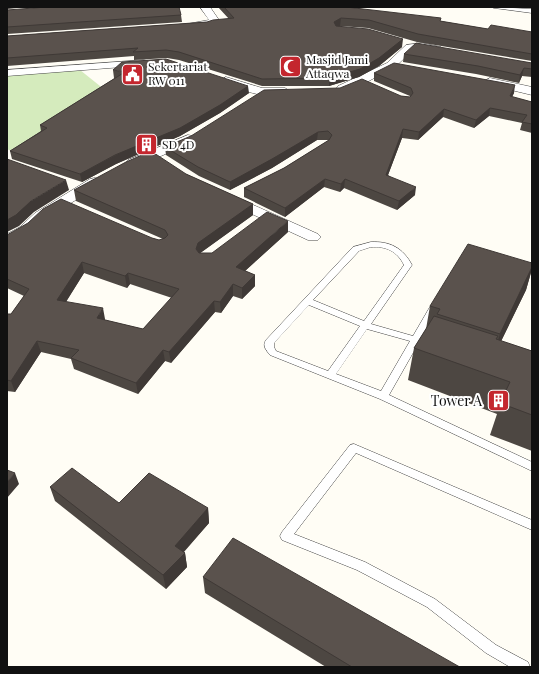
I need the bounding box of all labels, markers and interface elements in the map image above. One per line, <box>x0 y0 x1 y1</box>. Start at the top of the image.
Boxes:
place label: Masjid Jami Attaqwa <box>305 51 369 81</box>
mosque icon: Masjid Jami Attaqwa <box>278 54 304 80</box>
place label: Sekertariat RW 011 <box>148 58 208 88</box>
public building icon: Sekertariat RW 011 <box>120 61 146 87</box>
building icon: SD 4D <box>133 132 159 158</box>
place label: SD 4D <box>162 136 195 152</box>
building icon: Tower A <box>485 388 511 414</box>
place label: Tower A <box>431 391 482 410</box>

